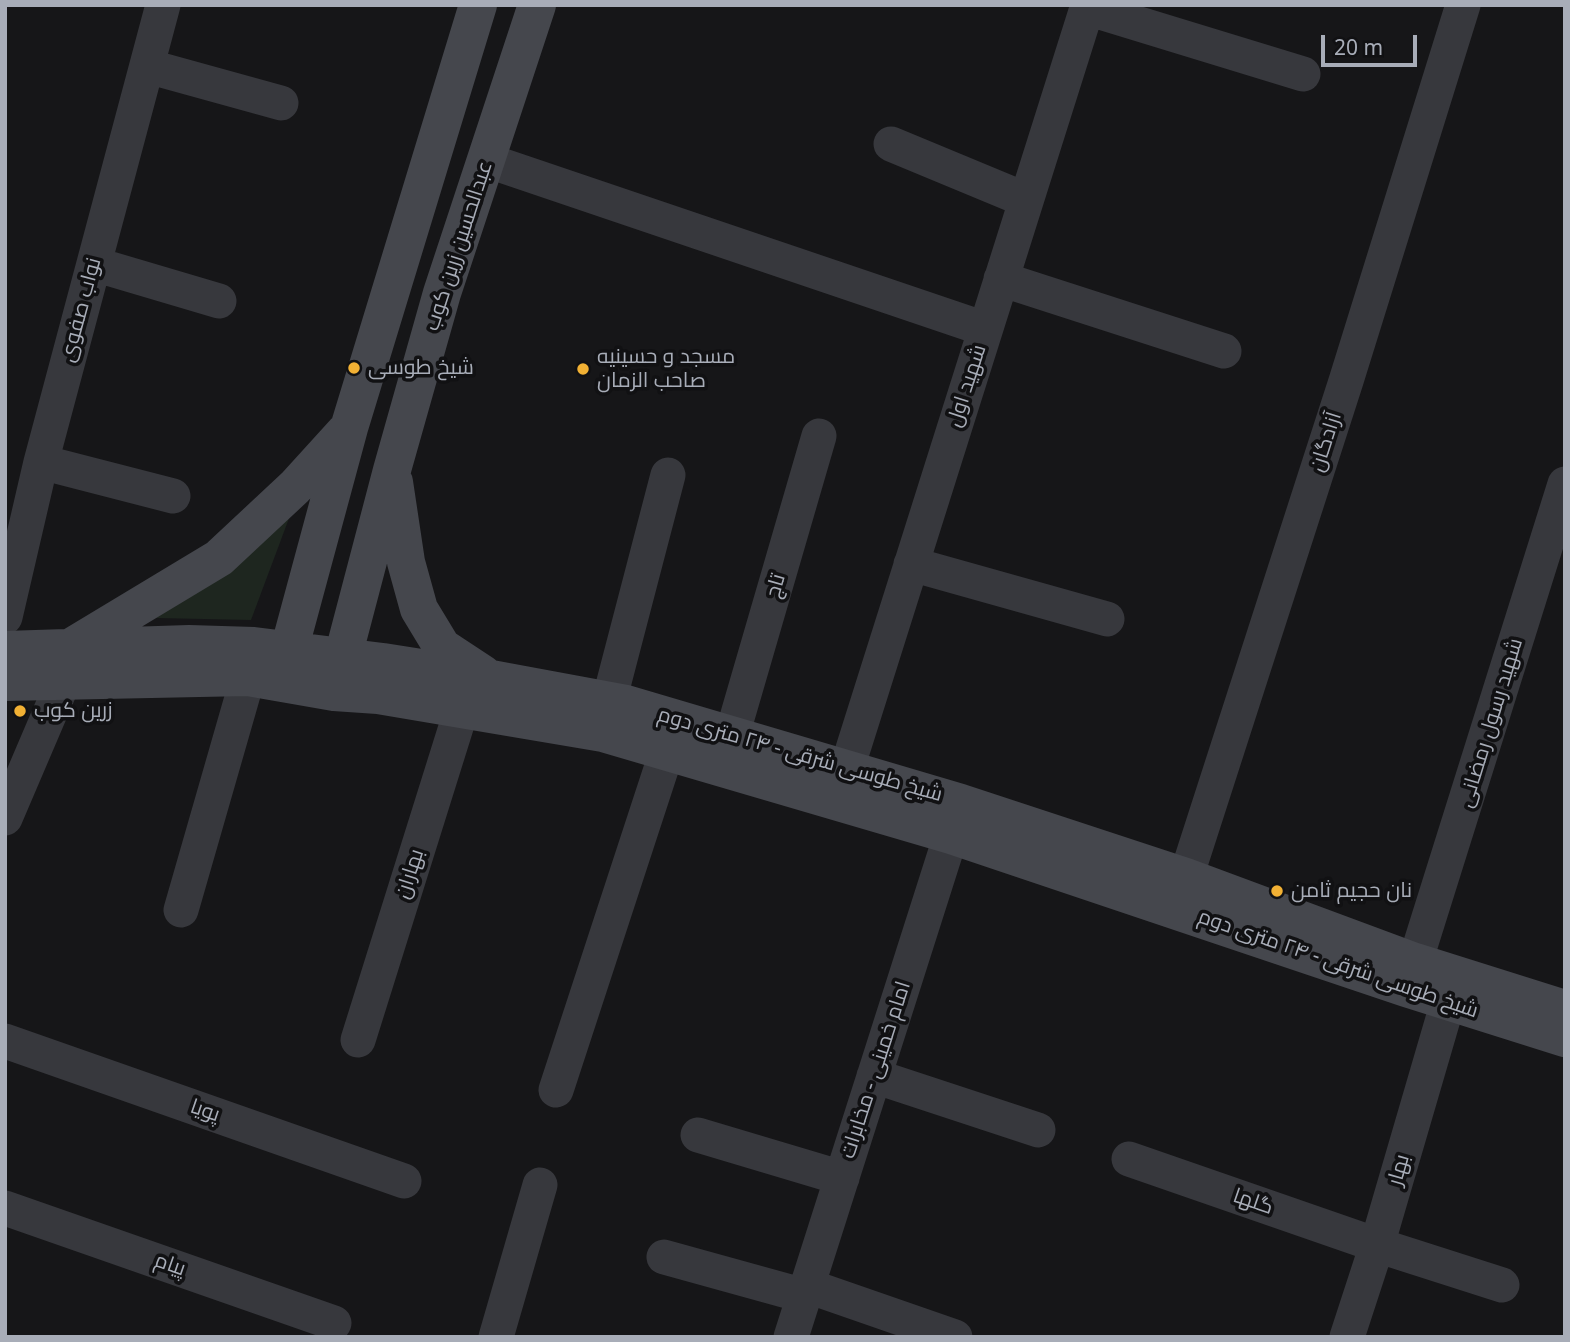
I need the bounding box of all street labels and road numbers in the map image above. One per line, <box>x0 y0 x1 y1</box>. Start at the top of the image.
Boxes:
street label: عبدالحسین زرین کوب <box>420 158 498 334</box>
street label: نواب صفوی <box>55 255 107 365</box>
street label: شهید اول <box>942 342 992 430</box>
street label: آزادگان <box>1305 409 1347 475</box>
street label: تاج <box>761 571 791 601</box>
street label: شهید رسول رمضانی <box>1453 635 1529 811</box>
street label: شیخ طوسی شرقی - ۲۴ متری دوم <box>655 702 945 808</box>
street label: بهاران <box>390 846 430 902</box>
street label: شیخ طوسی شرقی - ۲۴ متری دوم <box>1194 904 1482 1024</box>
street label: امام خمینی - مخابرات <box>835 978 917 1162</box>
street label: پویا <box>187 1094 223 1128</box>
street label: بهار <box>1383 1152 1415 1188</box>
street label: گلها <box>1230 1183 1276 1221</box>
street label: پیام <box>151 1248 189 1282</box>

